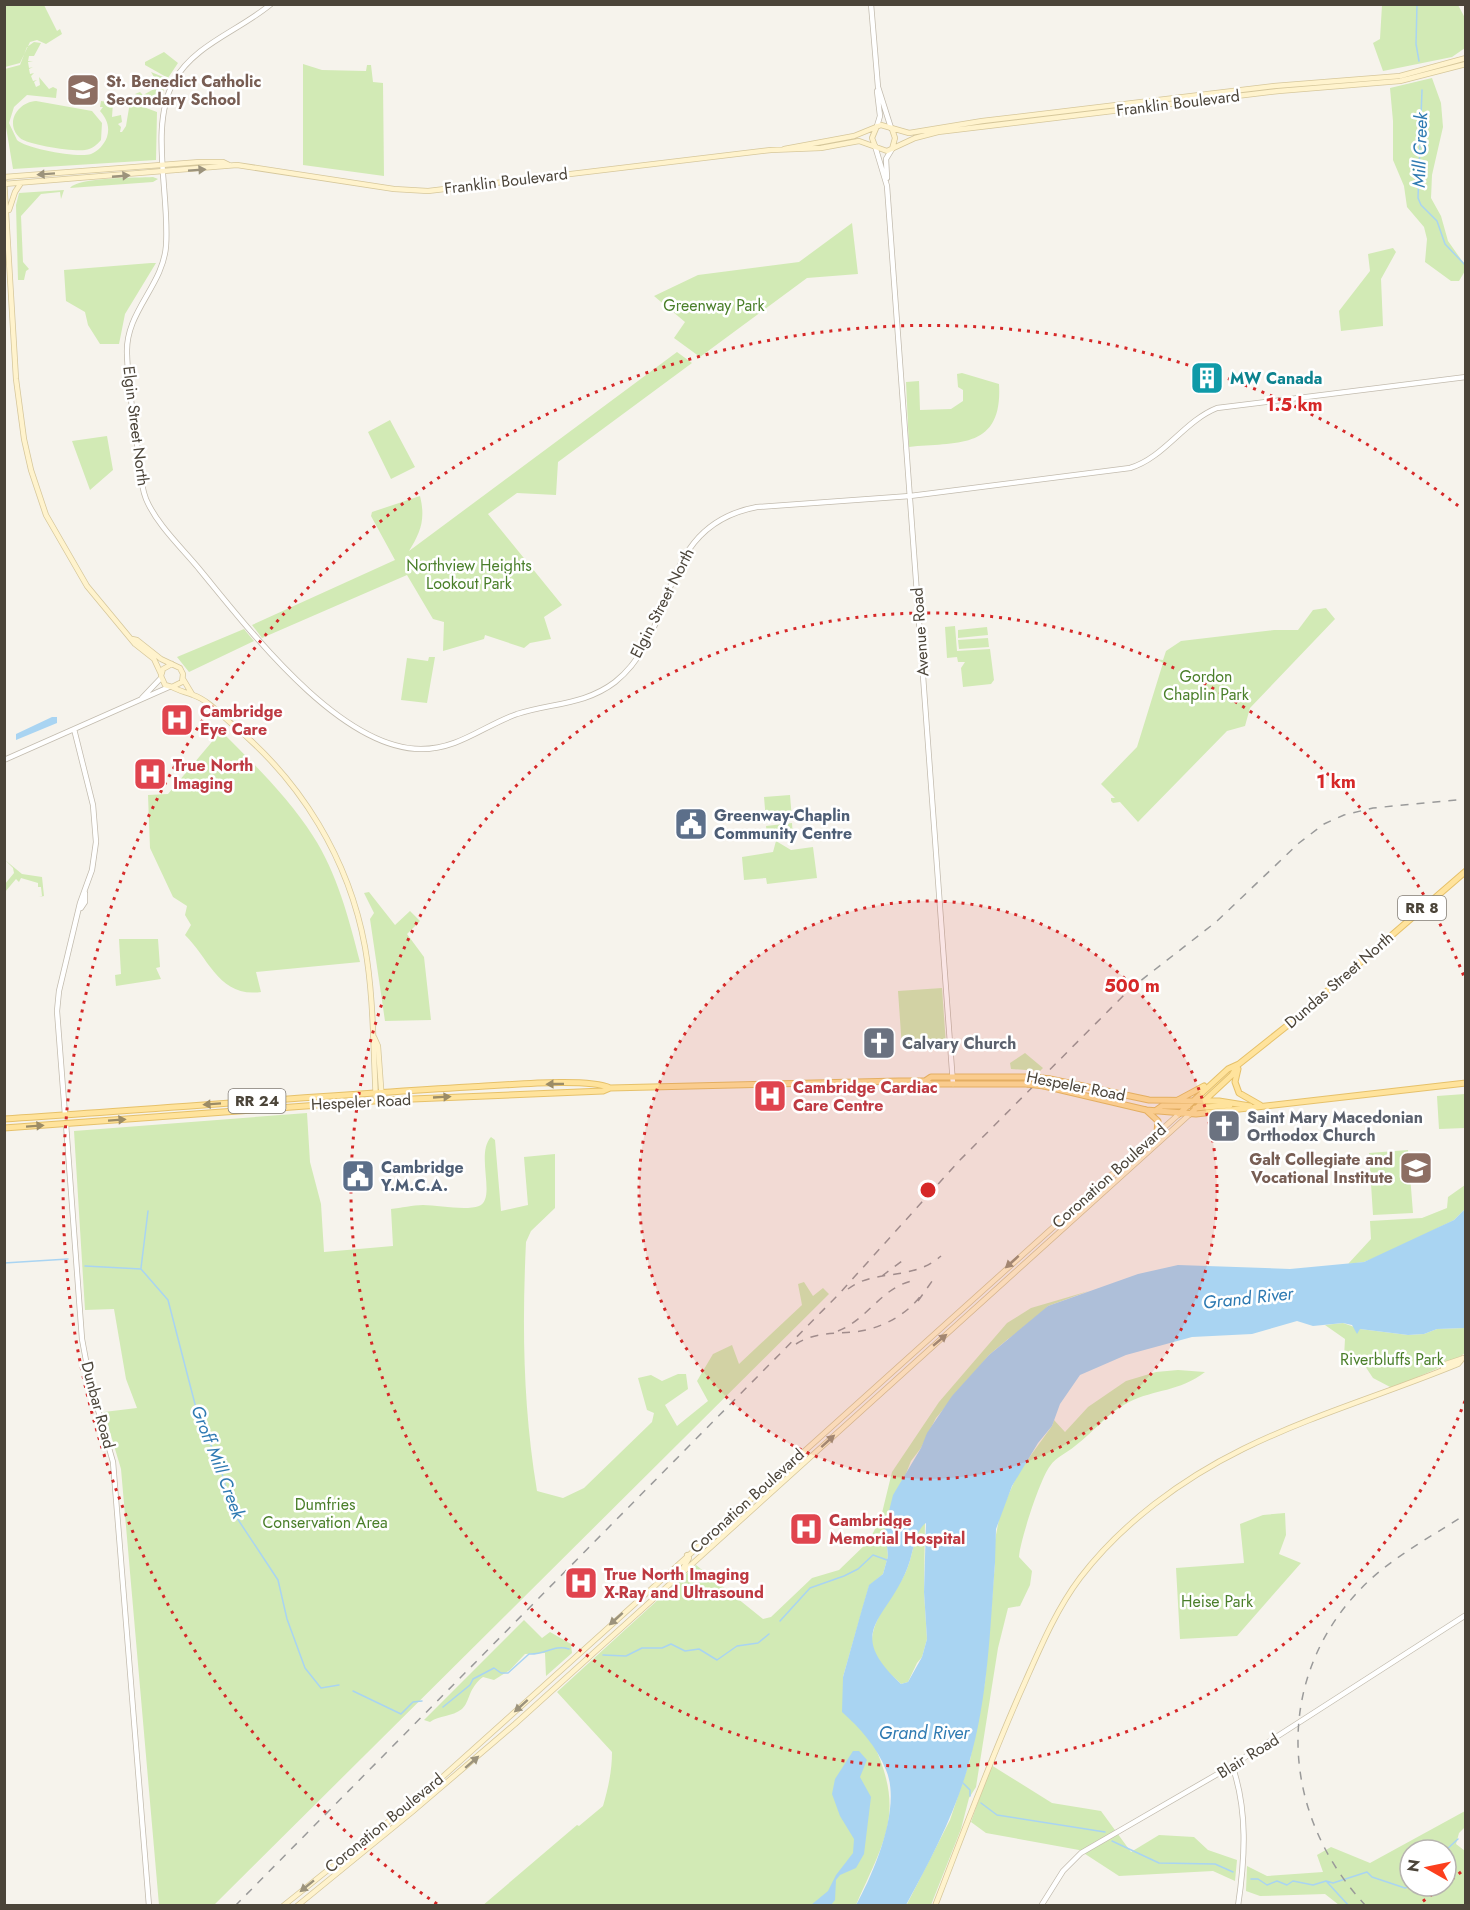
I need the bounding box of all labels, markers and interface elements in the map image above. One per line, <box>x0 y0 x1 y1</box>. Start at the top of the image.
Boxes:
place label: St. Benedict Catholic Secondary School <box>106 70 261 111</box>
school or university icon: St. Benedict Catholic Secondary School <box>65 72 101 108</box>
street label: Franklin Boulevard <box>1115 84 1241 122</box>
water label: Mill Creek <box>1406 111 1434 188</box>
street label: Franklin Boulevard <box>443 162 569 200</box>
one-way arrow <box>187 165 206 175</box>
one-way arrow <box>36 170 55 179</box>
one-way arrow <box>112 171 131 180</box>
park label: Greenway Park <box>663 294 766 317</box>
building icon: MW Canada <box>1189 360 1225 396</box>
street label: Elgin Street North <box>117 365 155 487</box>
place label: MW Canada <box>1230 367 1322 390</box>
text: 1.5 km <box>1265 392 1323 418</box>
street label: Elgin Street North <box>624 544 700 662</box>
park label: Northview Heights Lookout Park <box>406 554 532 595</box>
street label: Avenue Road <box>905 587 935 677</box>
park label: Gordon Chaplin Park <box>1163 665 1250 706</box>
place label: Cambridge Eye Care <box>200 700 283 741</box>
hospital icon: Cambridge Eye Care <box>159 702 195 738</box>
place label: True North Imaging <box>173 754 253 795</box>
hospital icon: True North Imaging <box>132 756 168 792</box>
text: 1 km <box>1316 769 1356 795</box>
place label: Greenway-Chaplin Community Centre <box>714 804 852 845</box>
public building icon: Greenway-Chaplin Community Centre <box>673 806 709 842</box>
road number: RR 8 <box>1398 896 1446 920</box>
street label: Dundas Street North <box>1280 926 1398 1034</box>
text: 500 m <box>1104 973 1160 999</box>
church icon: Calvary Church <box>861 1025 897 1061</box>
place label: Calvary Church <box>902 1032 1016 1055</box>
street label: Hespeler Road <box>1025 1065 1127 1107</box>
place label: Cambridge Cardiac Care Centre <box>793 1076 938 1117</box>
hospital icon: Cambridge Cardiac Care Centre <box>752 1078 788 1114</box>
one-way arrow <box>546 1079 565 1089</box>
street label: Hespeler Road <box>310 1088 412 1116</box>
road number: RR 24 <box>228 1089 286 1113</box>
one-way arrow <box>432 1093 451 1102</box>
one-way arrow <box>202 1099 221 1109</box>
place label: Saint Mary Macedonian Orthodox Church <box>1247 1106 1423 1147</box>
church icon: Saint Mary Macedonian Orthodox Church <box>1206 1108 1242 1144</box>
one-way arrow <box>107 1115 126 1125</box>
street label: Coronation Boulevard <box>1047 1118 1171 1234</box>
one-way arrow <box>26 1121 45 1131</box>
place label: Galt Collegiate and Vocational Institute <box>1249 1148 1393 1189</box>
school or university icon: Galt Collegiate and Vocational Institute <box>1398 1150 1434 1186</box>
place label: Cambridge Y.M.C.A. <box>380 1156 464 1197</box>
public building icon: Cambridge Y.M.C.A. <box>340 1158 376 1194</box>
centre of rings <box>918 1180 938 1200</box>
one-way arrow <box>1005 1255 1020 1269</box>
water label: Grand River <box>1202 1280 1295 1316</box>
one-way arrow <box>932 1334 948 1347</box>
park label: Riverbluffs Park <box>1340 1348 1445 1371</box>
street label: Dunbar Road <box>75 1359 121 1451</box>
water label: Groff Mill Creek <box>184 1401 252 1524</box>
one-way arrow <box>821 1434 836 1448</box>
street label: Coronation Boulevard <box>685 1443 809 1559</box>
park label: Dumfries Conservation Area <box>262 1493 388 1534</box>
place label: Cambridge Memorial Hospital <box>829 1509 965 1550</box>
hospital icon: Cambridge Memorial Hospital <box>788 1511 824 1547</box>
place label: True North Imaging X-Ray and Ultrasound <box>604 1563 764 1604</box>
hospital icon: True North Imaging X-Ray and Ultrasound <box>563 1565 599 1601</box>
park label: Heise Park <box>1181 1590 1254 1613</box>
one-way arrow <box>609 1612 624 1625</box>
one-way arrow <box>513 1699 528 1713</box>
water label: Grand River <box>879 1720 970 1746</box>
street label: Blair Road <box>1213 1728 1283 1784</box>
one-way arrow <box>464 1755 479 1769</box>
street label: Coronation Boulevard <box>320 1768 448 1878</box>
north arrow <box>1398 1838 1458 1898</box>
text: N <box>1401 1858 1426 1874</box>
one-way arrow <box>299 1879 315 1892</box>

